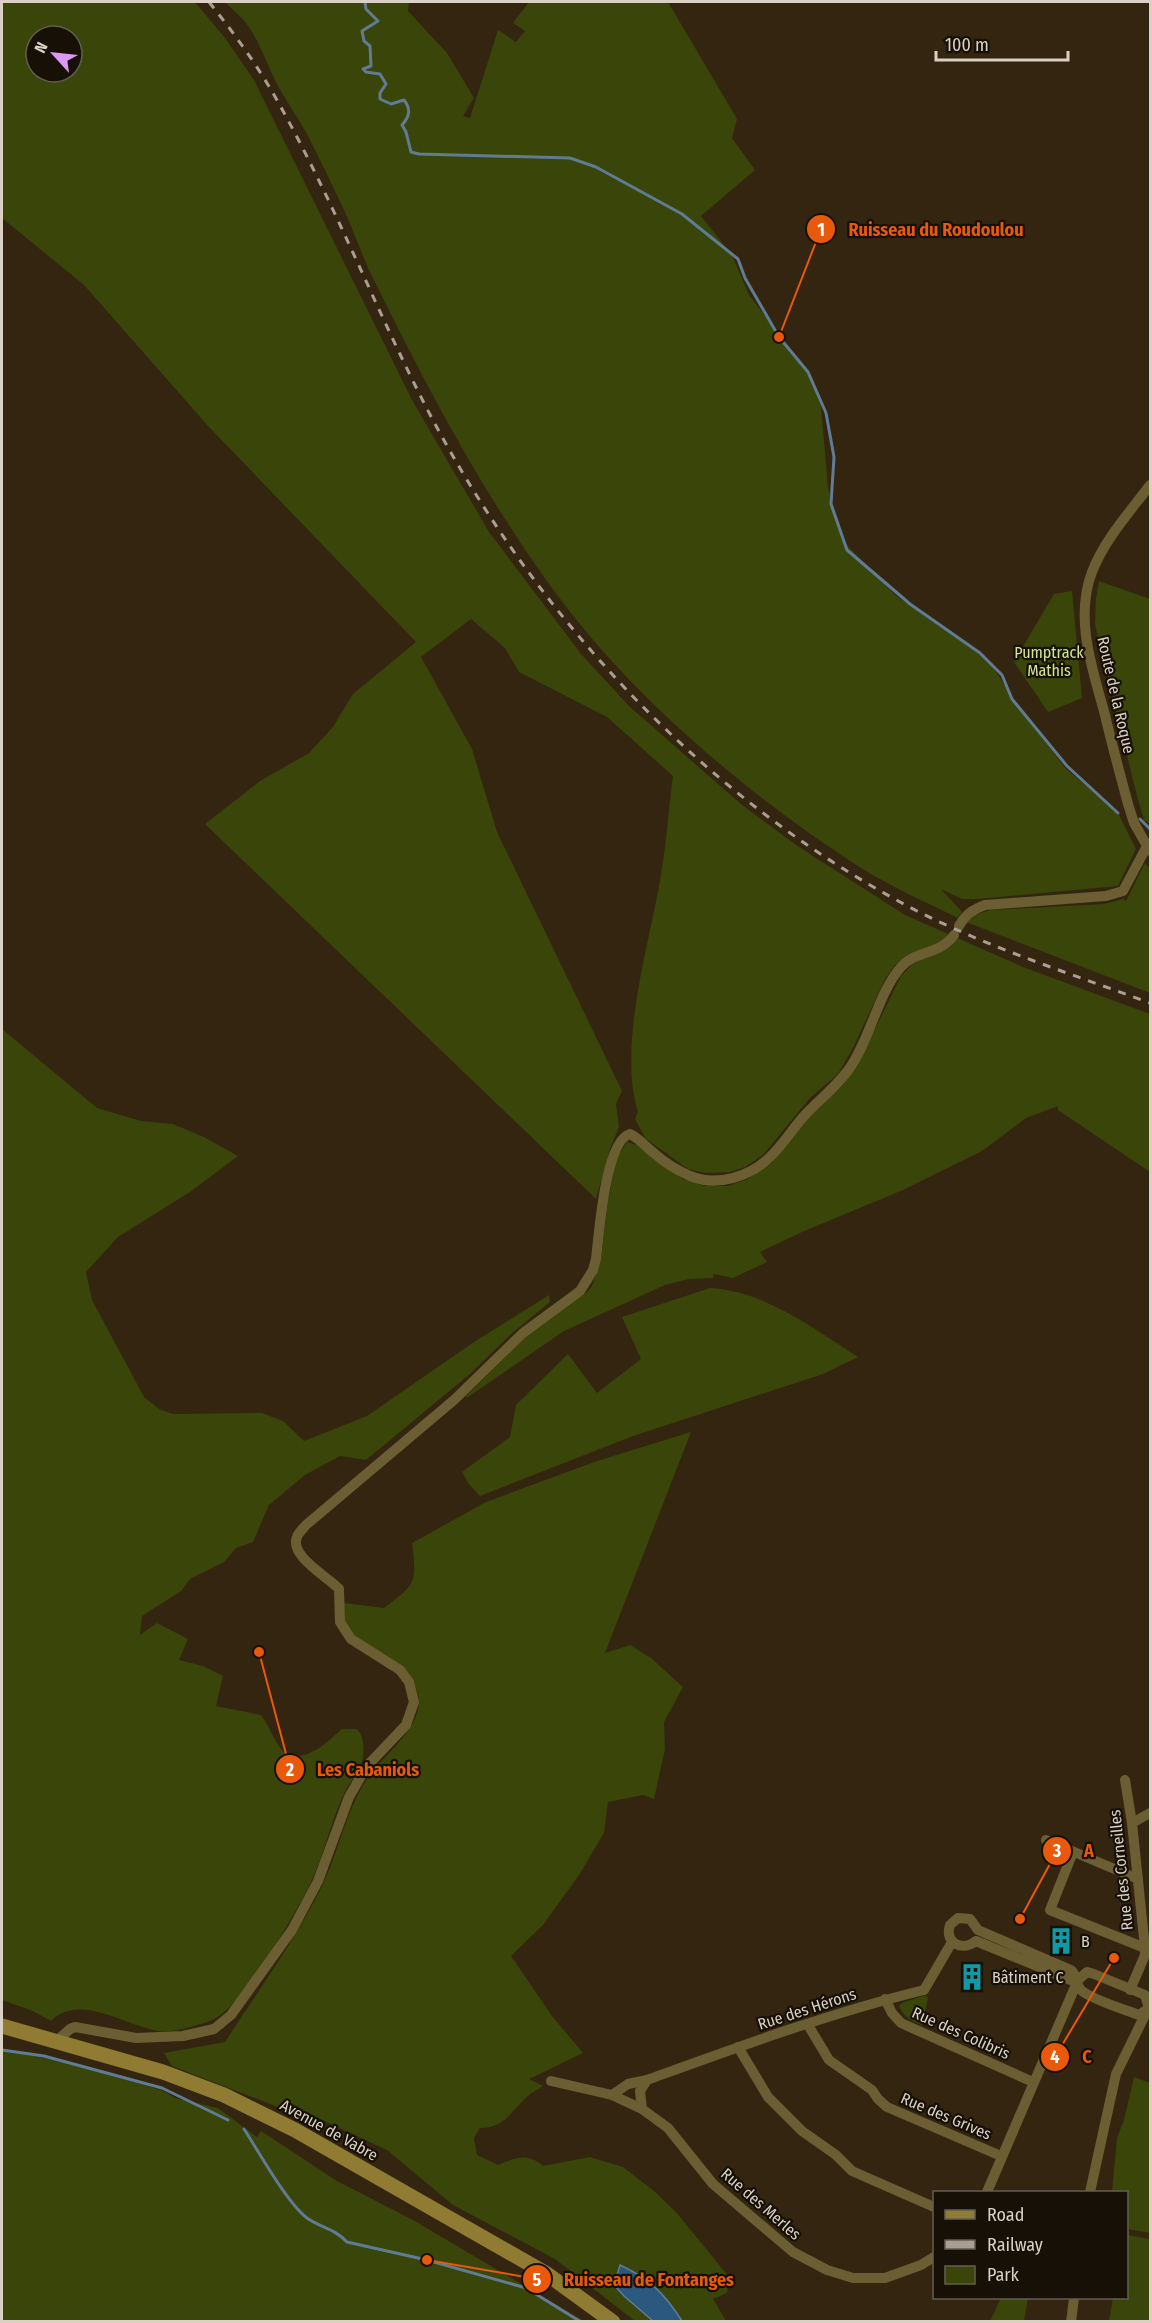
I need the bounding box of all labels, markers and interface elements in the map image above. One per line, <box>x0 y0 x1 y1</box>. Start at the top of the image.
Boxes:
north arrow <box>24 24 84 84</box>
scale bar <box>936 24 1068 62</box>
text: 100 m <box>945 34 989 56</box>
text: N <box>30 39 52 56</box>
callout: Ruisseau du Roudoulou <box>806 211 1035 247</box>
text: 1 <box>817 219 825 241</box>
text: Ruisseau du Roudoulou <box>848 219 1024 241</box>
street label: Route de la Roque <box>1093 635 1139 756</box>
park label: Pumptrack Mathis <box>1014 643 1084 680</box>
callout: Les Cabaniols <box>275 1751 431 1787</box>
text: 2 <box>285 1759 294 1781</box>
text: Les Cabaniols <box>317 1759 419 1781</box>
street label: Rue des Corneilles <box>1105 1809 1137 1931</box>
callout: A <box>1042 1833 1106 1869</box>
text: 3 <box>1052 1840 1062 1862</box>
text: A <box>1083 1840 1094 1862</box>
building icon: B <box>1046 1926 1076 1956</box>
place label: B <box>1081 1932 1090 1951</box>
building icon: Bâtiment C <box>957 1962 987 1992</box>
place label: Bâtiment C <box>992 1968 1064 1987</box>
street label: Rue des Hérons <box>755 1984 859 2034</box>
street label: Rue des Colibris <box>909 2003 1013 2063</box>
callout: C <box>1040 2039 1103 2075</box>
text: 4 <box>1050 2046 1060 2068</box>
text: C <box>1082 2046 1092 2068</box>
street label: Rue des Grives <box>898 2088 994 2144</box>
street label: Avenue de Vabre <box>277 2095 381 2165</box>
street label: Rue des Merles <box>717 2164 805 2244</box>
legend <box>933 2191 1128 2299</box>
text: Road <box>987 2204 1024 2226</box>
text: Railway <box>987 2234 1043 2256</box>
callout: Ruisseau de Fontanges <box>522 2261 746 2297</box>
text: Park <box>987 2264 1020 2286</box>
text: 5 <box>533 2269 542 2291</box>
text: Ruisseau de Fontanges <box>564 2269 734 2291</box>

